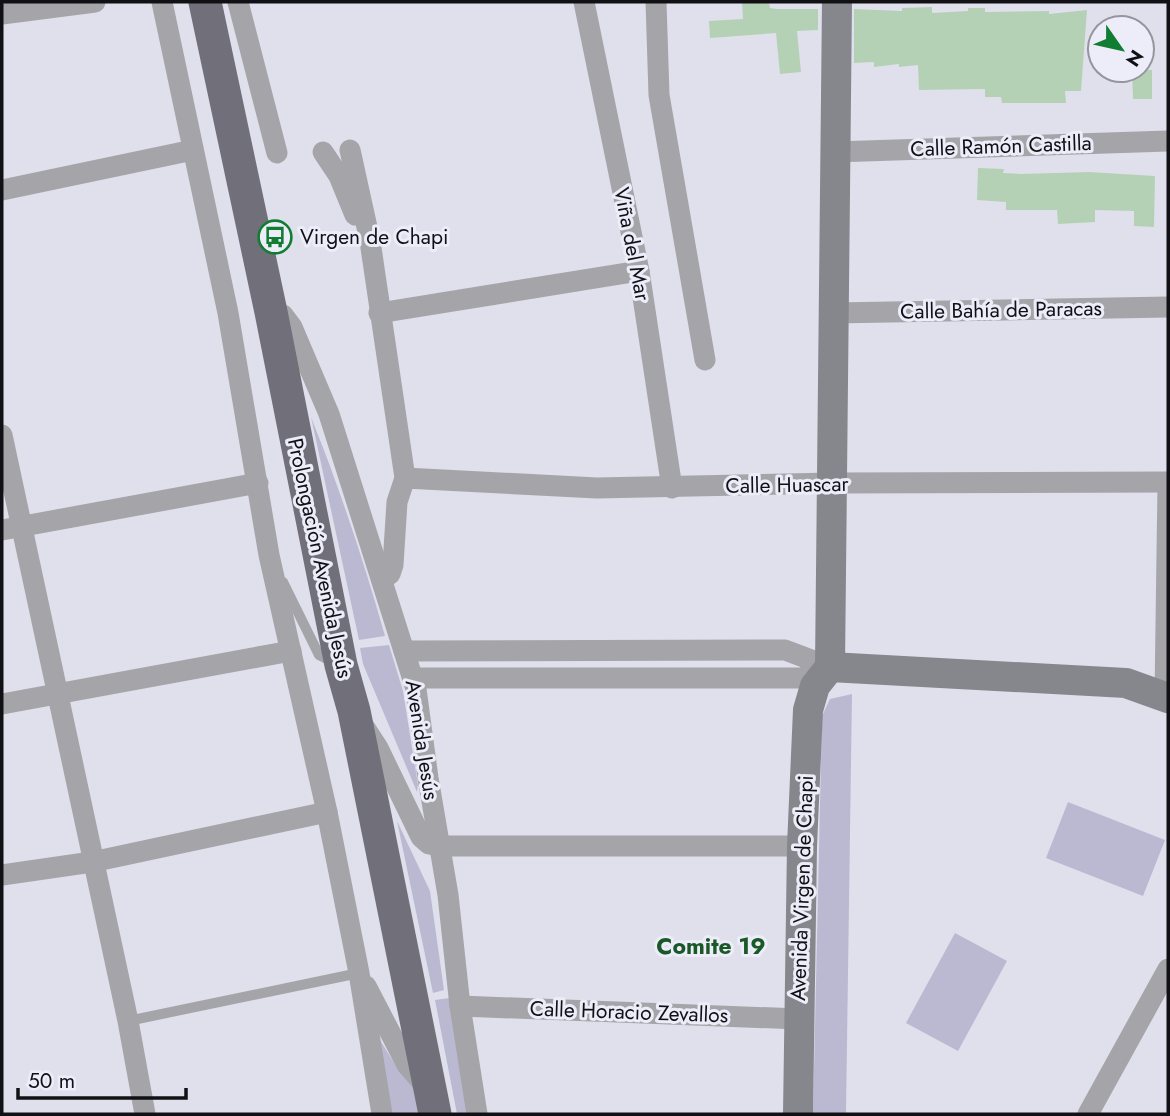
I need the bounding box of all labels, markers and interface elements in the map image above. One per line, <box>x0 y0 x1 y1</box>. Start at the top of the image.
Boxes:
north arrow <box>1086 14 1156 84</box>
text: N <box>1119 44 1150 72</box>
street label: Calle Ramón Castilla <box>910 128 1092 164</box>
street label: Viña del Mar <box>606 185 658 304</box>
bus stop icon: Virgen de Chapi <box>256 218 294 256</box>
place label: Virgen de Chapi <box>300 222 448 252</box>
street label: Calle Bahía de Paracas <box>900 293 1102 327</box>
street label: Prolongación Avenida Jesús <box>280 435 360 681</box>
street label: Calle Huascar <box>725 469 850 501</box>
street label: Avenida Jesús <box>398 678 446 802</box>
street label: Avenida Virgen de Chapi <box>783 775 821 1001</box>
district label: Comite 19 <box>656 929 766 963</box>
street label: Calle Horacio Zevallos <box>529 994 729 1030</box>
scale bar <box>18 1056 186 1100</box>
text: 50 m <box>28 1066 75 1096</box>

